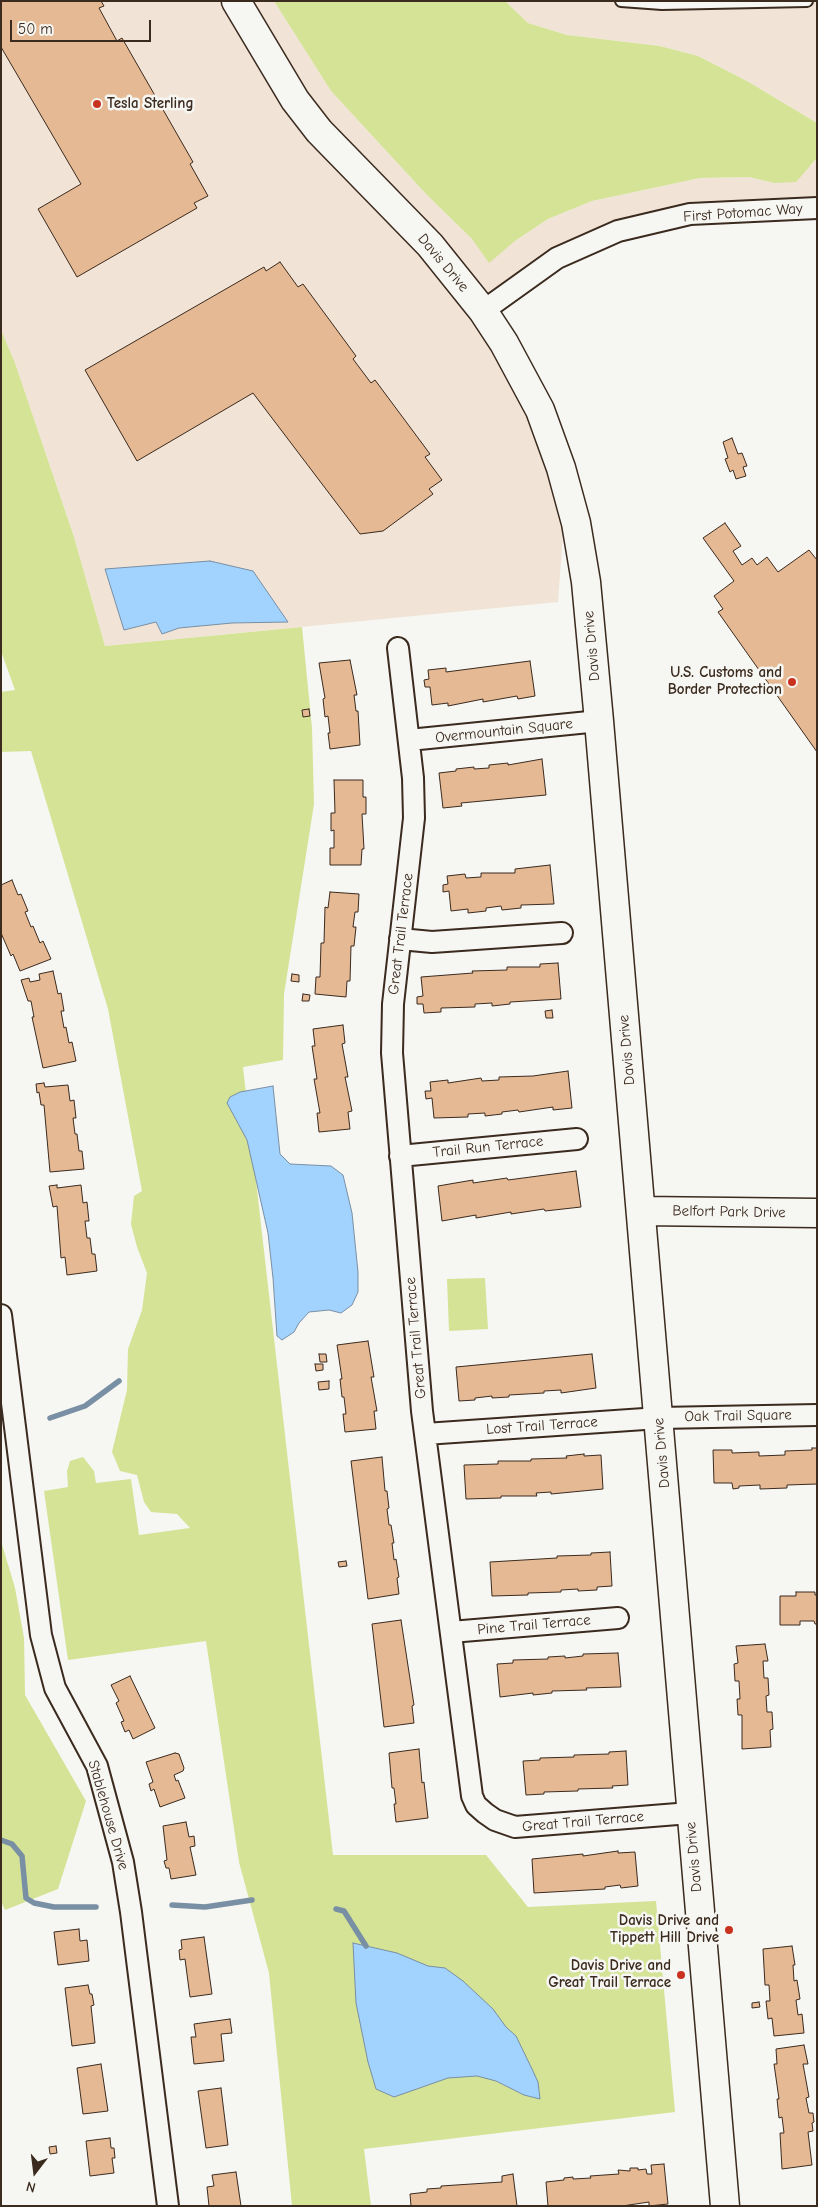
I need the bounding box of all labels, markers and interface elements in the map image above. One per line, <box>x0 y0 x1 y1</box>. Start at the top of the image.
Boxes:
scale bar <box>12 10 154 42</box>
text: 50 m <box>18 20 53 38</box>
place label: Tesla Sterling <box>107 95 194 113</box>
marker: Tesla Sterling <box>91 98 103 110</box>
street label: First Potomac Way <box>683 200 803 226</box>
street label: Davis Drive <box>413 230 473 296</box>
street label: Davis Drive <box>580 610 604 682</box>
place label: U.S. Customs and Border Protection <box>668 664 782 699</box>
marker: U.S. Customs and Border Protection <box>786 676 798 688</box>
street label: Overmountain Square <box>434 715 574 747</box>
street label: Great Trail Terrace <box>385 872 417 996</box>
street label: Davis Drive <box>615 1014 639 1086</box>
street label: Trail Run Terrace <box>432 1132 544 1162</box>
street label: Belfort Park Drive <box>672 1202 786 1222</box>
street label: Great Trail Terrace <box>402 1276 430 1400</box>
street label: Oak Trail Square <box>684 1406 792 1426</box>
street label: Lost Trail Terrace <box>486 1413 598 1439</box>
street label: Davis Drive <box>650 1417 674 1489</box>
street label: Pine Trail Terrace <box>477 1611 591 1639</box>
street label: Stablehouse Drive <box>84 1758 132 1872</box>
street label: Great Trail Terrace <box>521 1808 645 1836</box>
street label: Davis Drive <box>682 1821 706 1893</box>
place label: Davis Drive and Tippett Hill Drive <box>610 1912 719 1947</box>
marker: Davis Drive and Tippett Hill Drive <box>723 1924 735 1936</box>
place label: Davis Drive and Great Trail Terrace <box>548 1957 671 1992</box>
marker: Davis Drive and Great Trail Terrace <box>675 1969 687 1981</box>
north arrow <box>10 2147 60 2197</box>
text: N <box>24 2178 38 2196</box>

